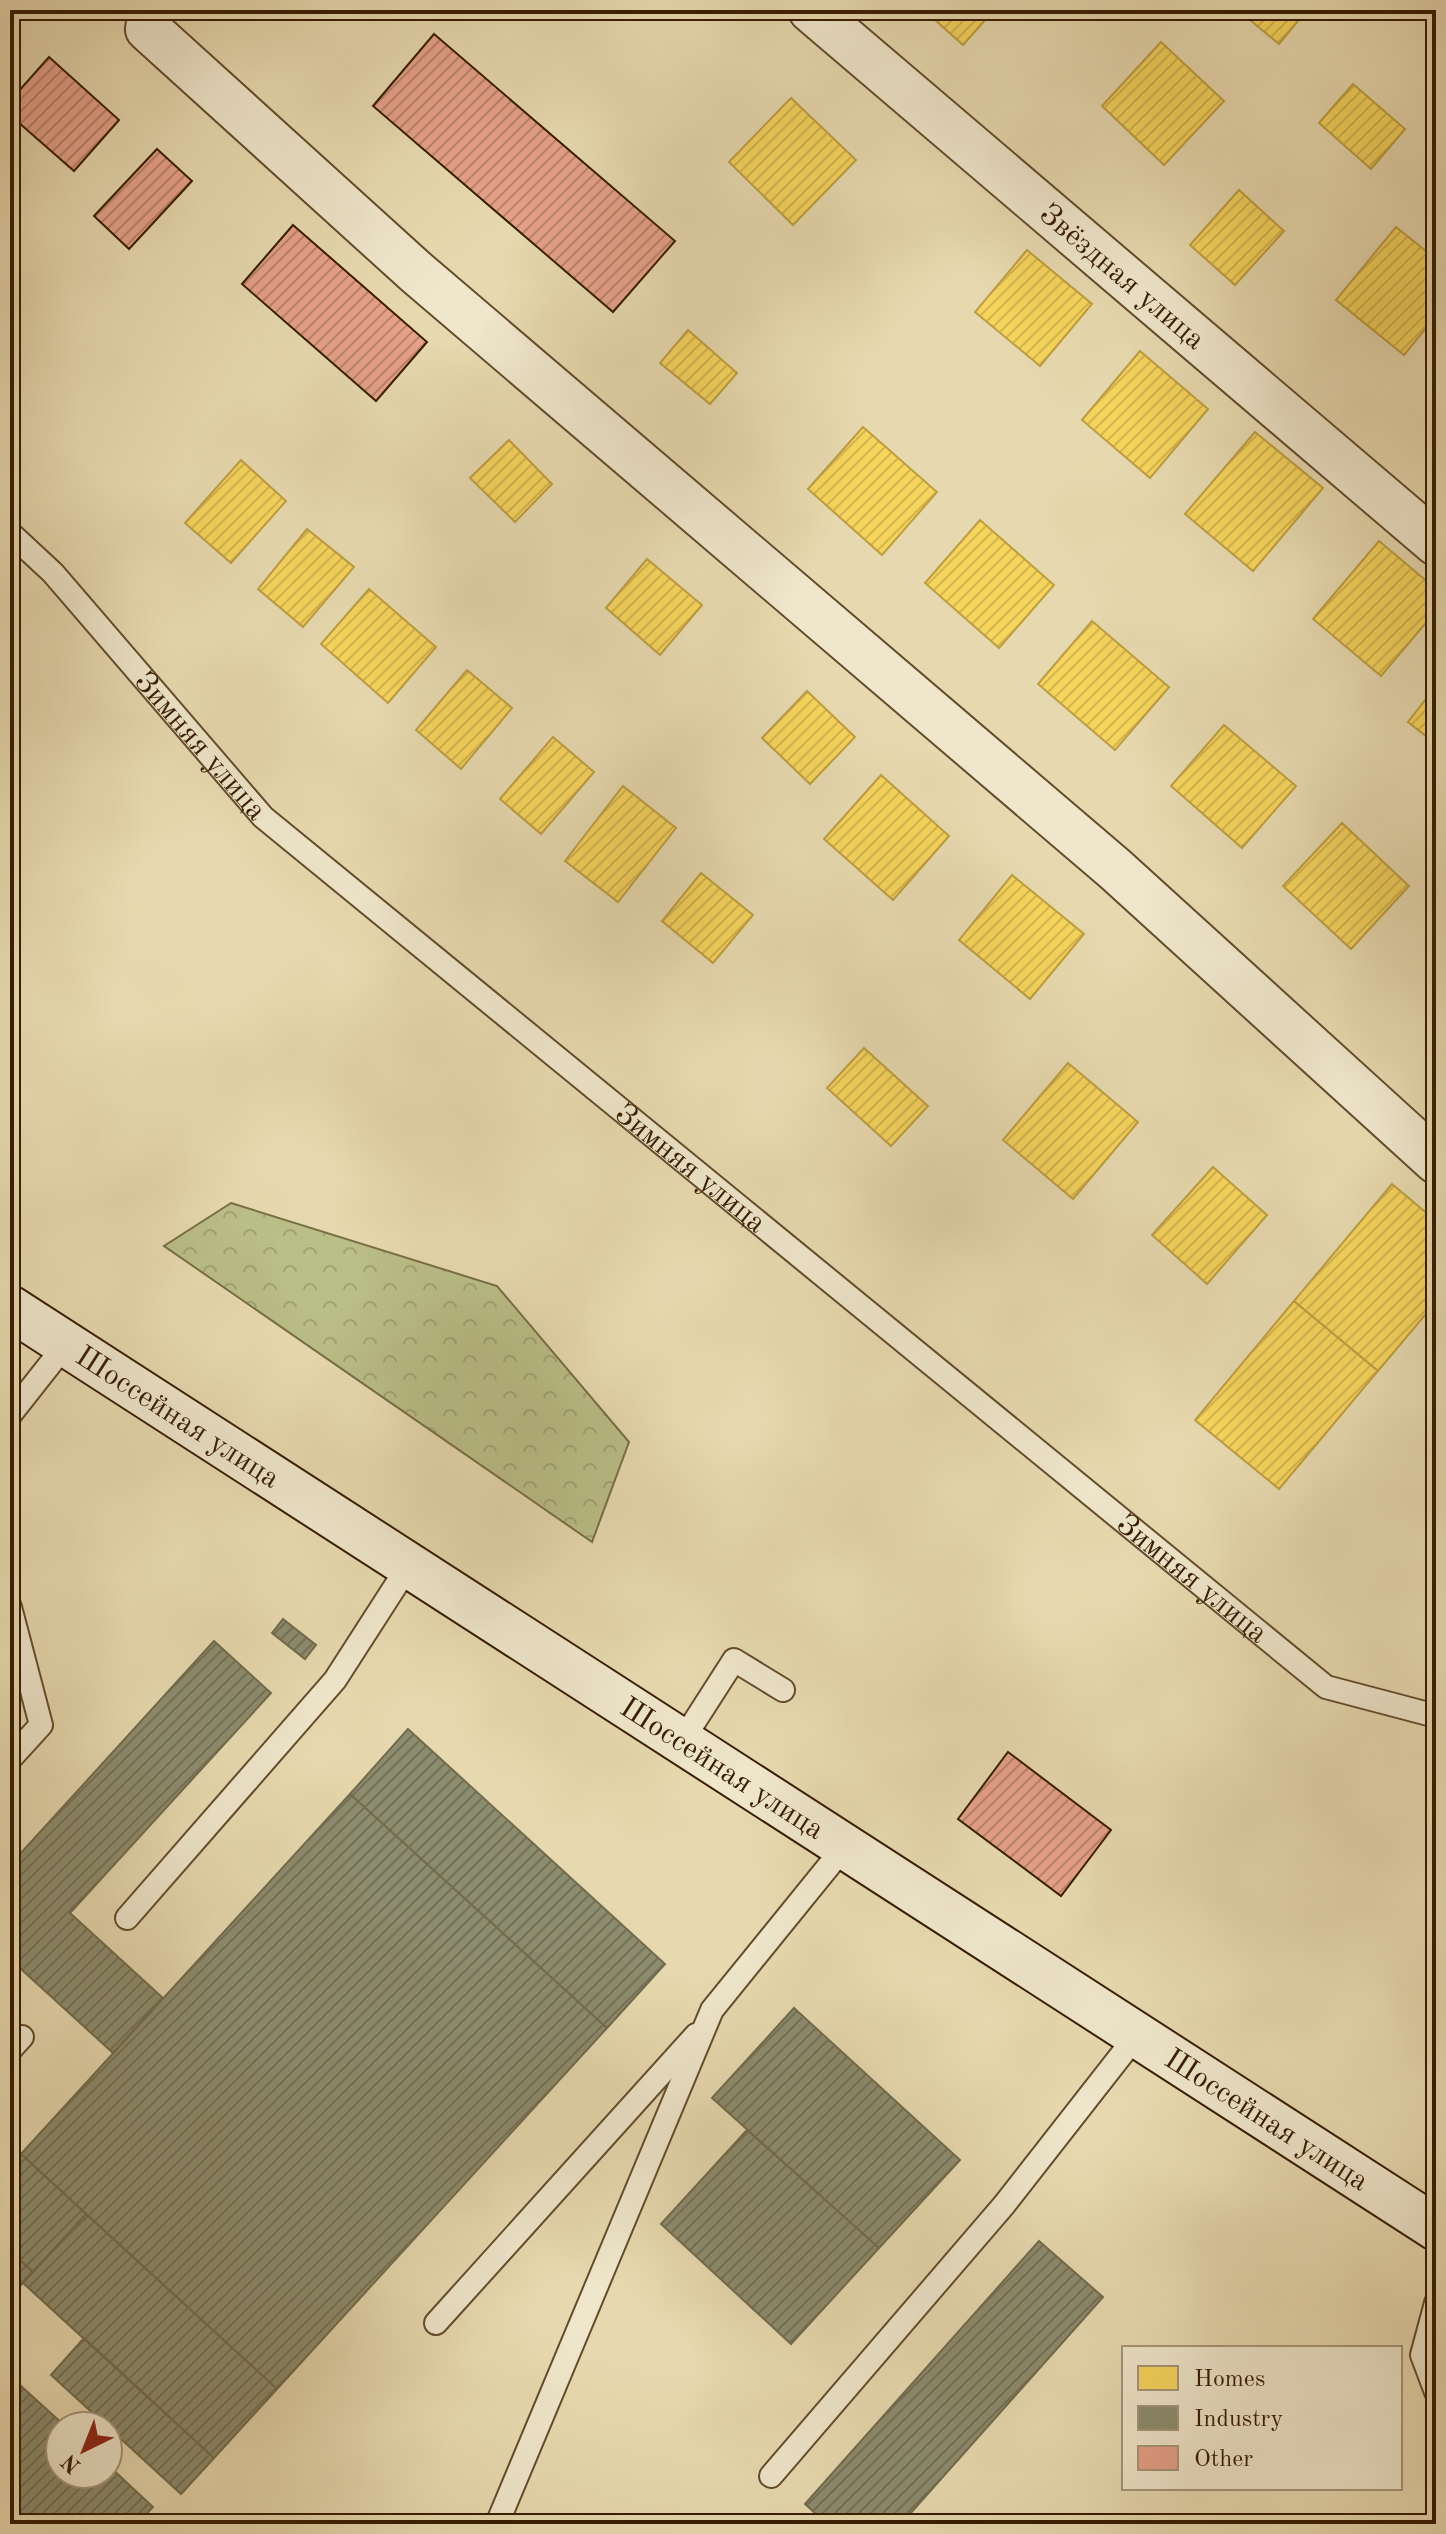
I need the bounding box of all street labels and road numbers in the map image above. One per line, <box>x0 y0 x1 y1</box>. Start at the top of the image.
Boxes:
street label: Звёздная улица <box>1033 199 1210 356</box>
street label: Зимняя улица <box>128 667 272 827</box>
street label: Зимняя улица <box>609 1099 771 1239</box>
street label: Шоссейная улица <box>70 1341 284 1495</box>
street label: Зимняя улица <box>1110 1509 1273 1650</box>
street label: Шоссейная улица <box>614 1693 829 1846</box>
street label: Шоссейная улица <box>1159 2044 1374 2197</box>

